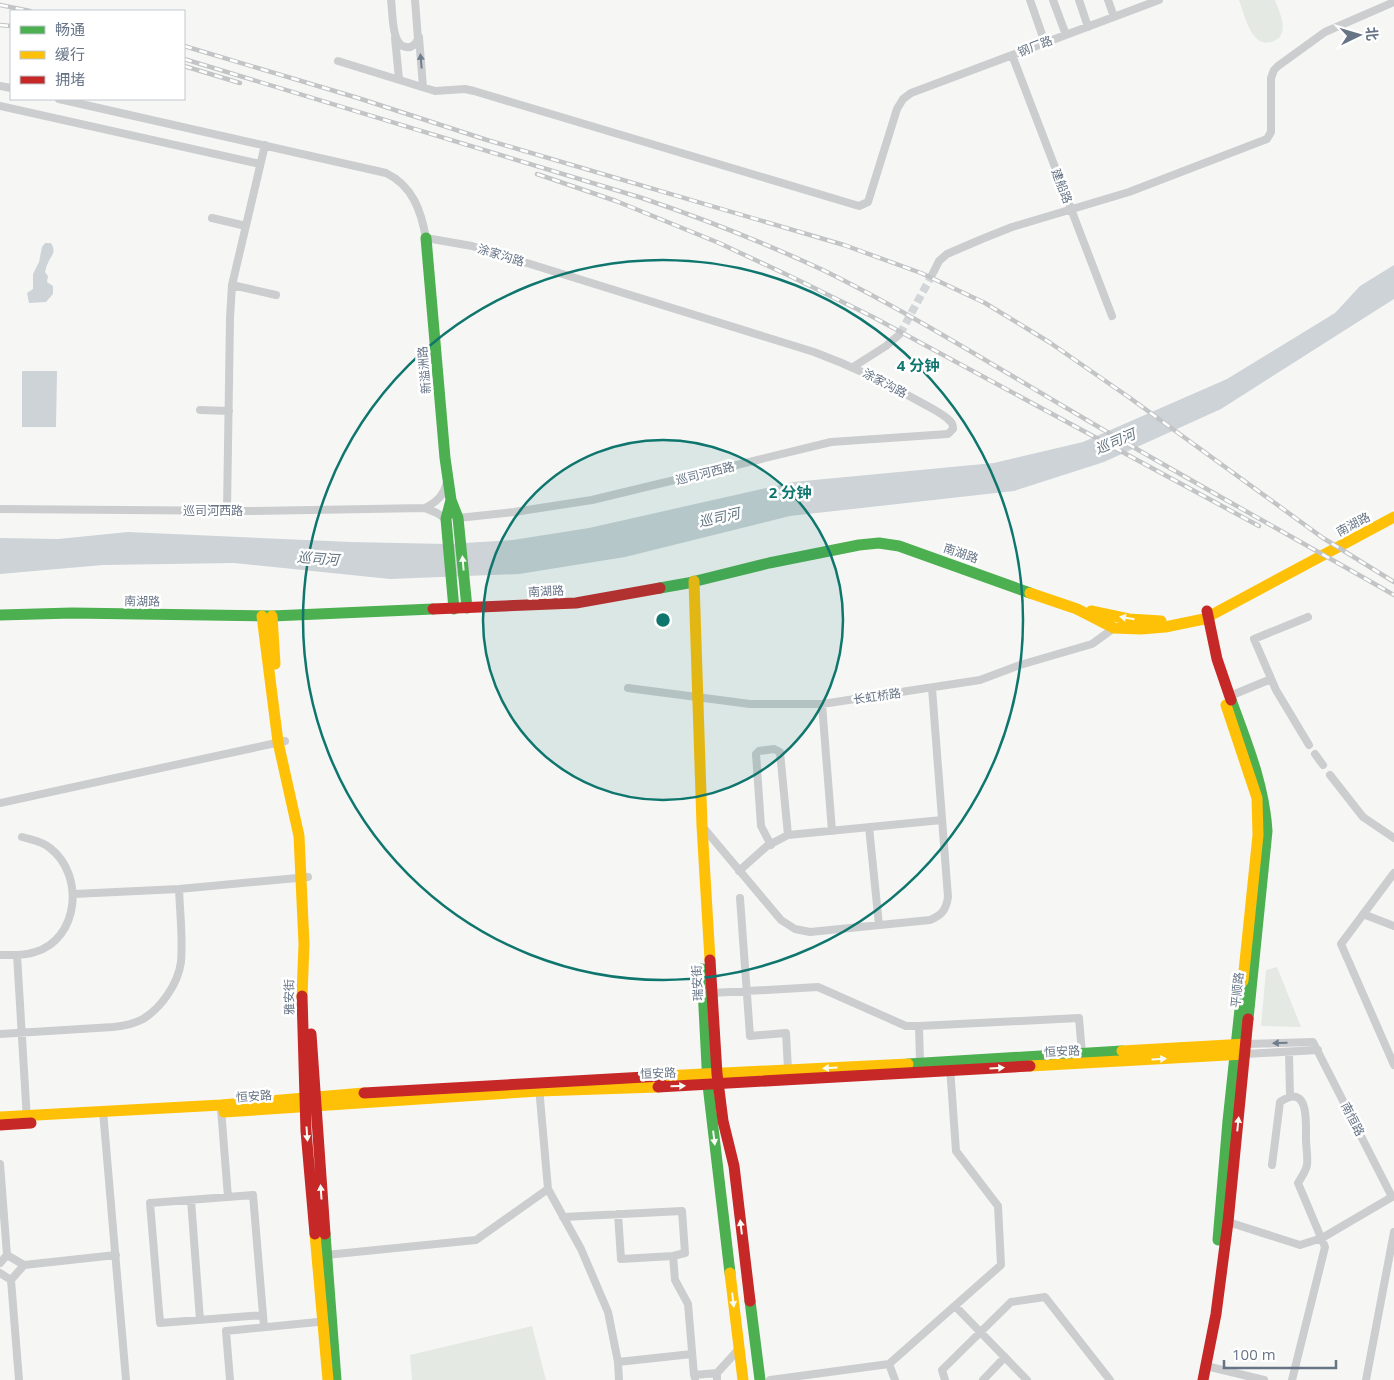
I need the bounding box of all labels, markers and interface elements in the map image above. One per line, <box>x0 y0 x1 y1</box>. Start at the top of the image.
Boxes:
legend <box>10 10 185 100</box>
north arrow <box>1334 10 1384 60</box>
text: 畅通 <box>55 19 85 39</box>
text: 北 <box>1362 26 1383 42</box>
street label: 钢厂路 <box>1015 32 1055 60</box>
text: 缓行 <box>55 44 85 64</box>
one-way arrow <box>417 53 425 69</box>
text: 拥堵 <box>55 69 85 89</box>
street label: 建船路 <box>1048 166 1076 206</box>
street label: 涂家沟路 <box>476 240 526 270</box>
street label: 新溢洲路 <box>413 345 435 395</box>
text: 4 分钟 <box>897 355 939 375</box>
street label: 涂家沟路 <box>860 364 910 402</box>
water label: 巡司河 <box>1092 423 1141 458</box>
street label: 巡司河西路 <box>674 457 736 489</box>
text: 2 分钟 <box>769 482 811 502</box>
street label: 巡司河西路 <box>183 502 243 519</box>
water label: 巡司河 <box>696 502 745 531</box>
street label: 南湖路 <box>1333 508 1373 540</box>
street label: 南湖路 <box>941 539 981 567</box>
water label: 巡司河 <box>296 547 343 569</box>
one-way arrow <box>458 555 466 571</box>
street label: 南湖路 <box>528 582 564 600</box>
street label: 南湖路 <box>124 592 160 610</box>
centre of rings <box>654 611 672 629</box>
one-way arrow <box>1118 614 1134 622</box>
street label: 长虹桥路 <box>852 684 902 708</box>
street label: 瑞安街 <box>688 965 706 1001</box>
street label: 平顺路 <box>1227 971 1247 1009</box>
street label: 雅安街 <box>280 979 298 1015</box>
one-way arrow <box>1271 1039 1287 1047</box>
street label: 恒安路 <box>1044 1042 1080 1060</box>
one-way arrow <box>1152 1055 1168 1063</box>
street label: 恒安路 <box>640 1064 676 1082</box>
one-way arrow <box>989 1064 1005 1072</box>
one-way arrow <box>822 1065 838 1073</box>
one-way arrow <box>670 1081 686 1089</box>
street label: 恒安路 <box>235 1086 273 1106</box>
street label: 南恒路 <box>1337 1099 1369 1139</box>
one-way arrow <box>1234 1116 1242 1132</box>
one-way arrow <box>303 1126 311 1142</box>
one-way arrow <box>710 1130 718 1146</box>
one-way arrow <box>317 1184 325 1200</box>
one-way arrow <box>737 1219 745 1235</box>
one-way arrow <box>729 1292 737 1308</box>
scale bar <box>1224 1338 1336 1370</box>
text: 100 m <box>1232 1344 1276 1364</box>

